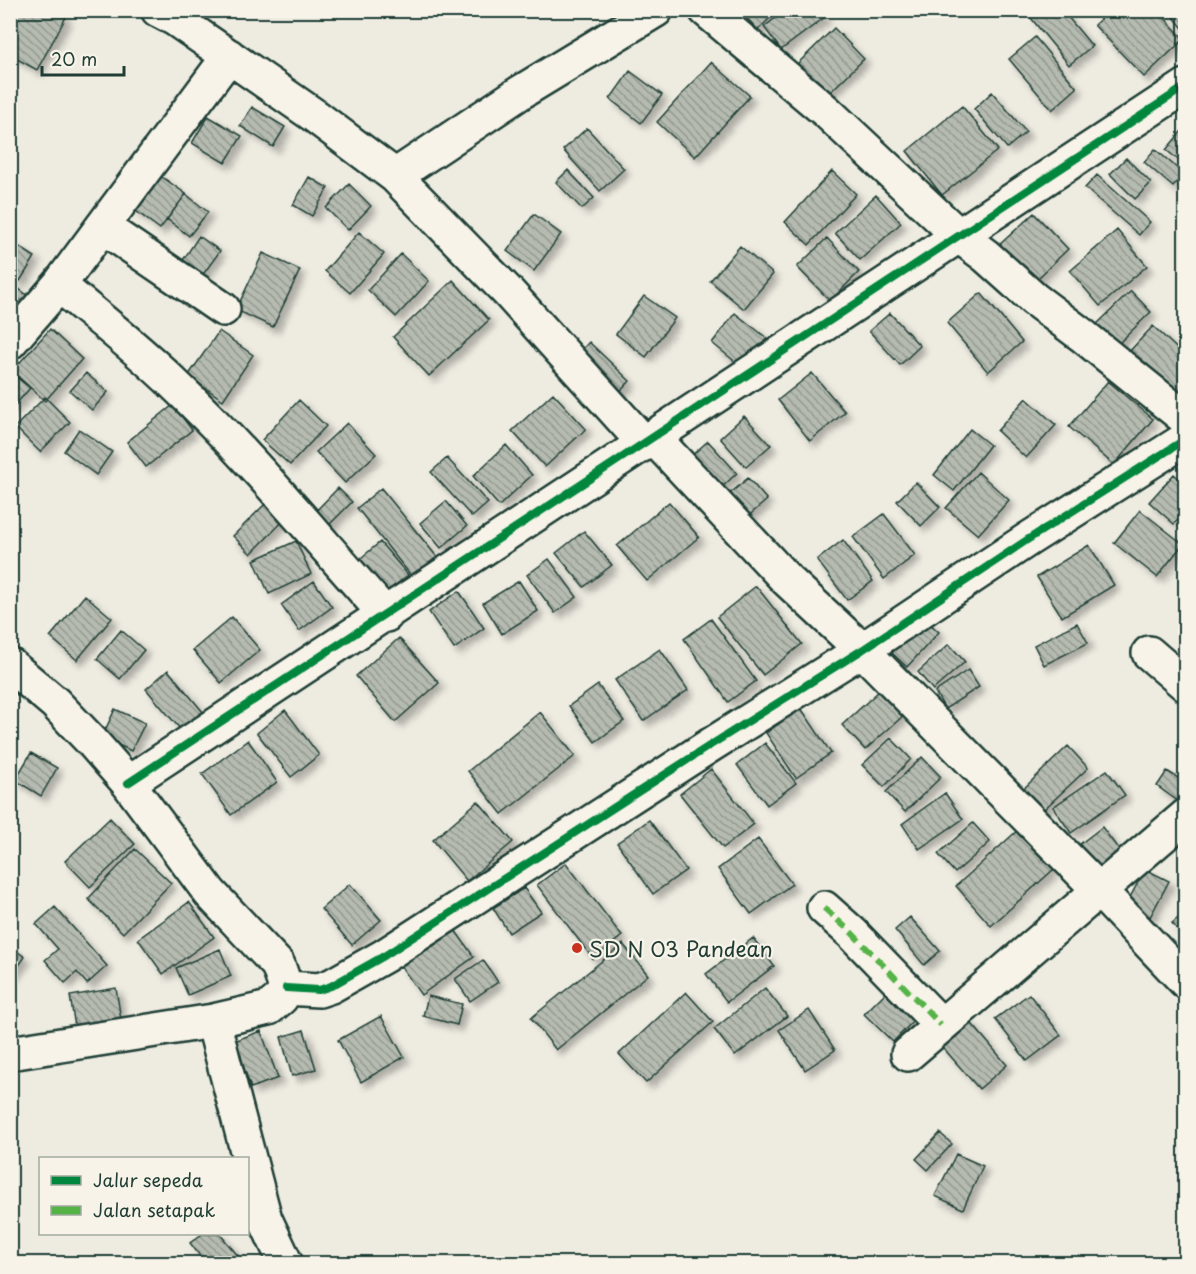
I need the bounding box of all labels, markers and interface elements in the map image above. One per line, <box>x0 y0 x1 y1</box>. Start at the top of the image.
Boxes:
scale bar <box>42 39 124 77</box>
text: 20 m <box>51 45 97 72</box>
place label: SD N 03 Pandean <box>589 932 773 964</box>
marker: SD N 03 Pandean <box>570 941 584 955</box>
legend <box>39 1157 249 1235</box>
text: Jalur sepeda <box>93 1166 203 1193</box>
text: Jalan setapak <box>93 1196 215 1223</box>

